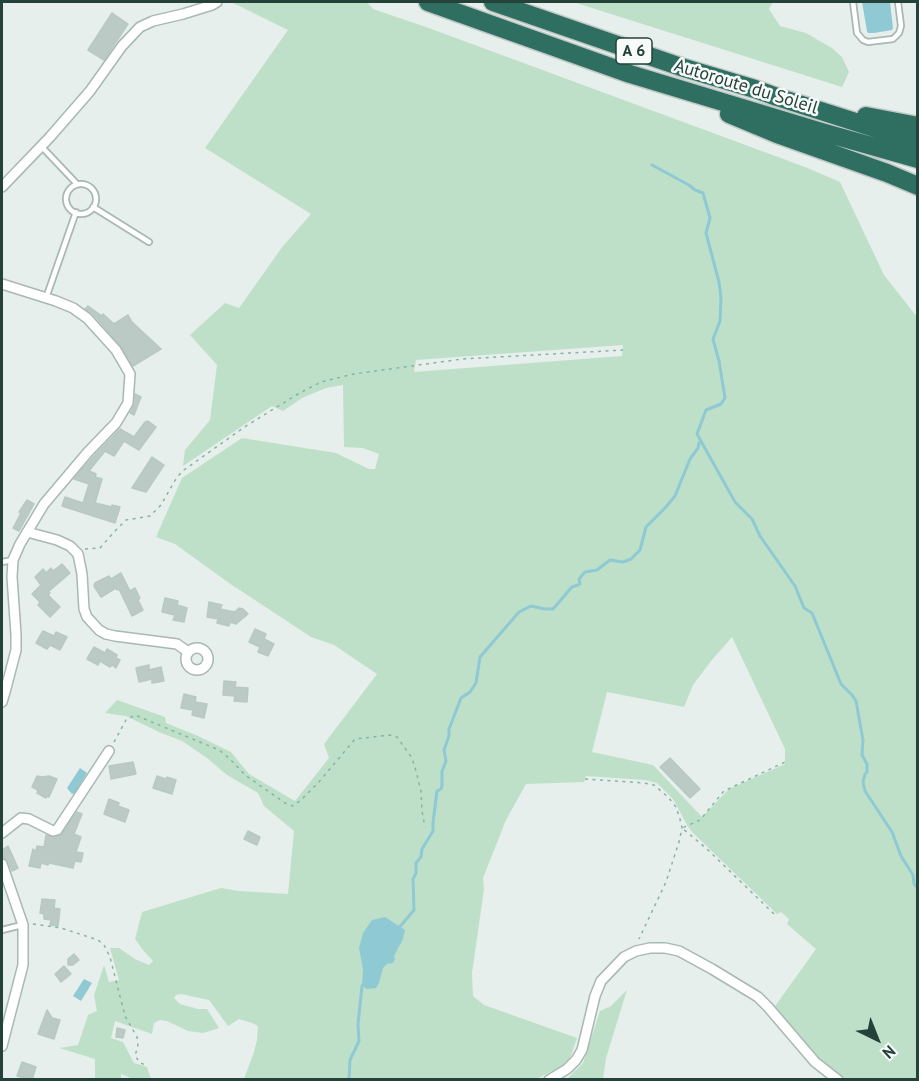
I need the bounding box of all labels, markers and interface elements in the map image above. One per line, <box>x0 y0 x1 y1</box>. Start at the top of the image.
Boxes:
road number: A 6 <box>616 38 652 64</box>
street label: Autoroute du Soleil <box>672 55 820 119</box>
north arrow <box>847 1009 907 1069</box>
text: N <box>879 1041 900 1063</box>

